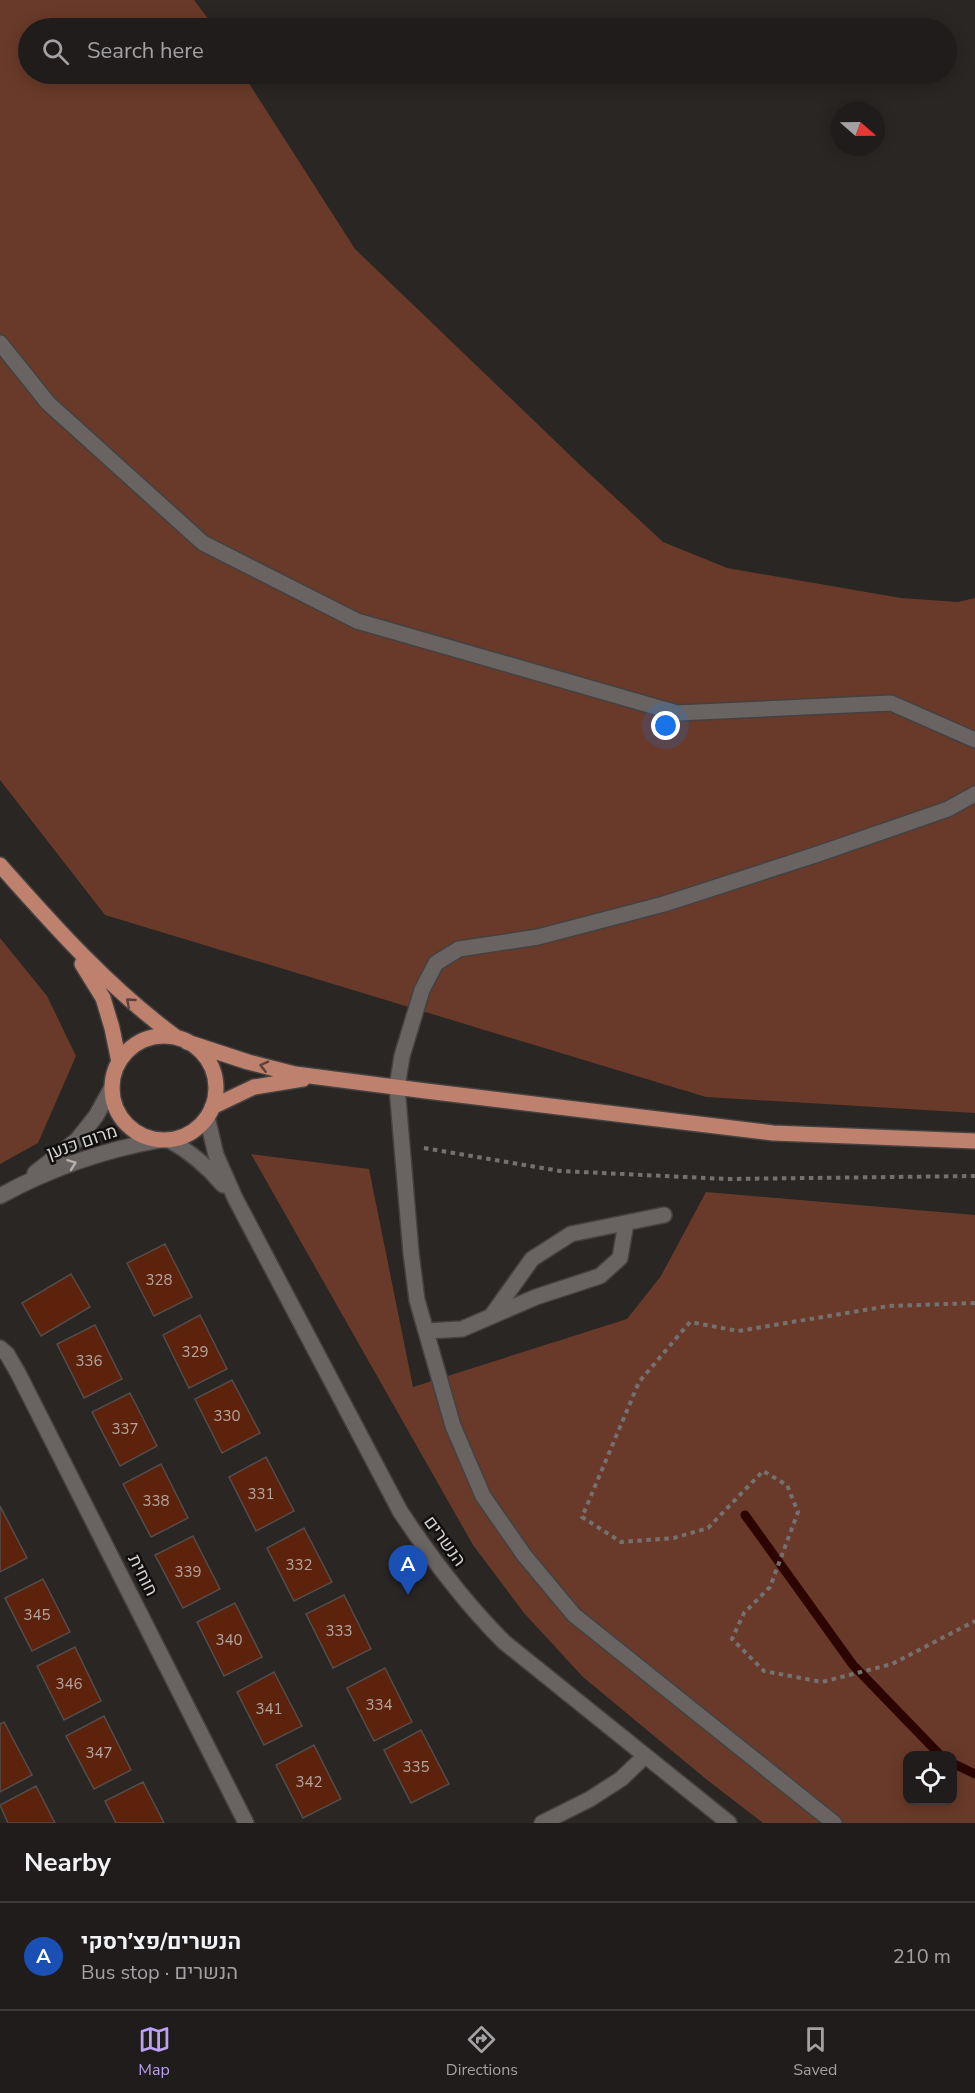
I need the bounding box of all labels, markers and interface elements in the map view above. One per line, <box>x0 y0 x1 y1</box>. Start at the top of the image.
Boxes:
search box <box>18 18 957 84</box>
icon: search <box>39 35 72 68</box>
text: Search here <box>87 36 204 66</box>
north arrow <box>831 102 885 156</box>
your location <box>651 711 680 740</box>
one-way arrow <box>126 998 137 1009</box>
one-way arrow <box>259 1061 269 1074</box>
street label: מרום כנען <box>43 1119 121 1165</box>
one-way arrow <box>66 1159 77 1171</box>
house number: 328 <box>145 1270 173 1290</box>
house number: 329 <box>181 1342 209 1362</box>
house number: 336 <box>75 1351 103 1371</box>
house number: 330 <box>213 1406 241 1426</box>
house number: 337 <box>111 1419 139 1439</box>
house number: 331 <box>247 1484 275 1504</box>
house number: 338 <box>142 1491 170 1511</box>
street label: הנשרים <box>419 1511 471 1571</box>
pin: A <box>388 1546 428 1595</box>
street label: חוחית <box>122 1550 164 1600</box>
house number: 332 <box>285 1555 313 1575</box>
house number: 339 <box>174 1562 202 1582</box>
house number: 345 <box>23 1605 51 1625</box>
house number: 333 <box>325 1621 353 1641</box>
house number: 340 <box>215 1630 243 1650</box>
house number: 346 <box>55 1674 83 1694</box>
house number: 334 <box>365 1695 393 1715</box>
house number: 341 <box>255 1699 283 1719</box>
house number: 347 <box>85 1743 113 1763</box>
map controls <box>903 1751 957 1805</box>
button: locate <box>903 1751 957 1805</box>
house number: 335 <box>402 1757 430 1777</box>
house number: 342 <box>295 1772 323 1792</box>
text: Nearby <box>24 1845 111 1880</box>
text: הנשרים/פצ׳רסקי <box>81 1927 241 1957</box>
text: A <box>36 1943 51 1970</box>
text: 210 m <box>893 1943 951 1970</box>
text: Bus stop · הנשרים <box>81 1959 238 1986</box>
tab: Map <box>138 2023 171 2081</box>
tab: Directions <box>446 2023 518 2081</box>
tab: Saved <box>793 2023 837 2081</box>

